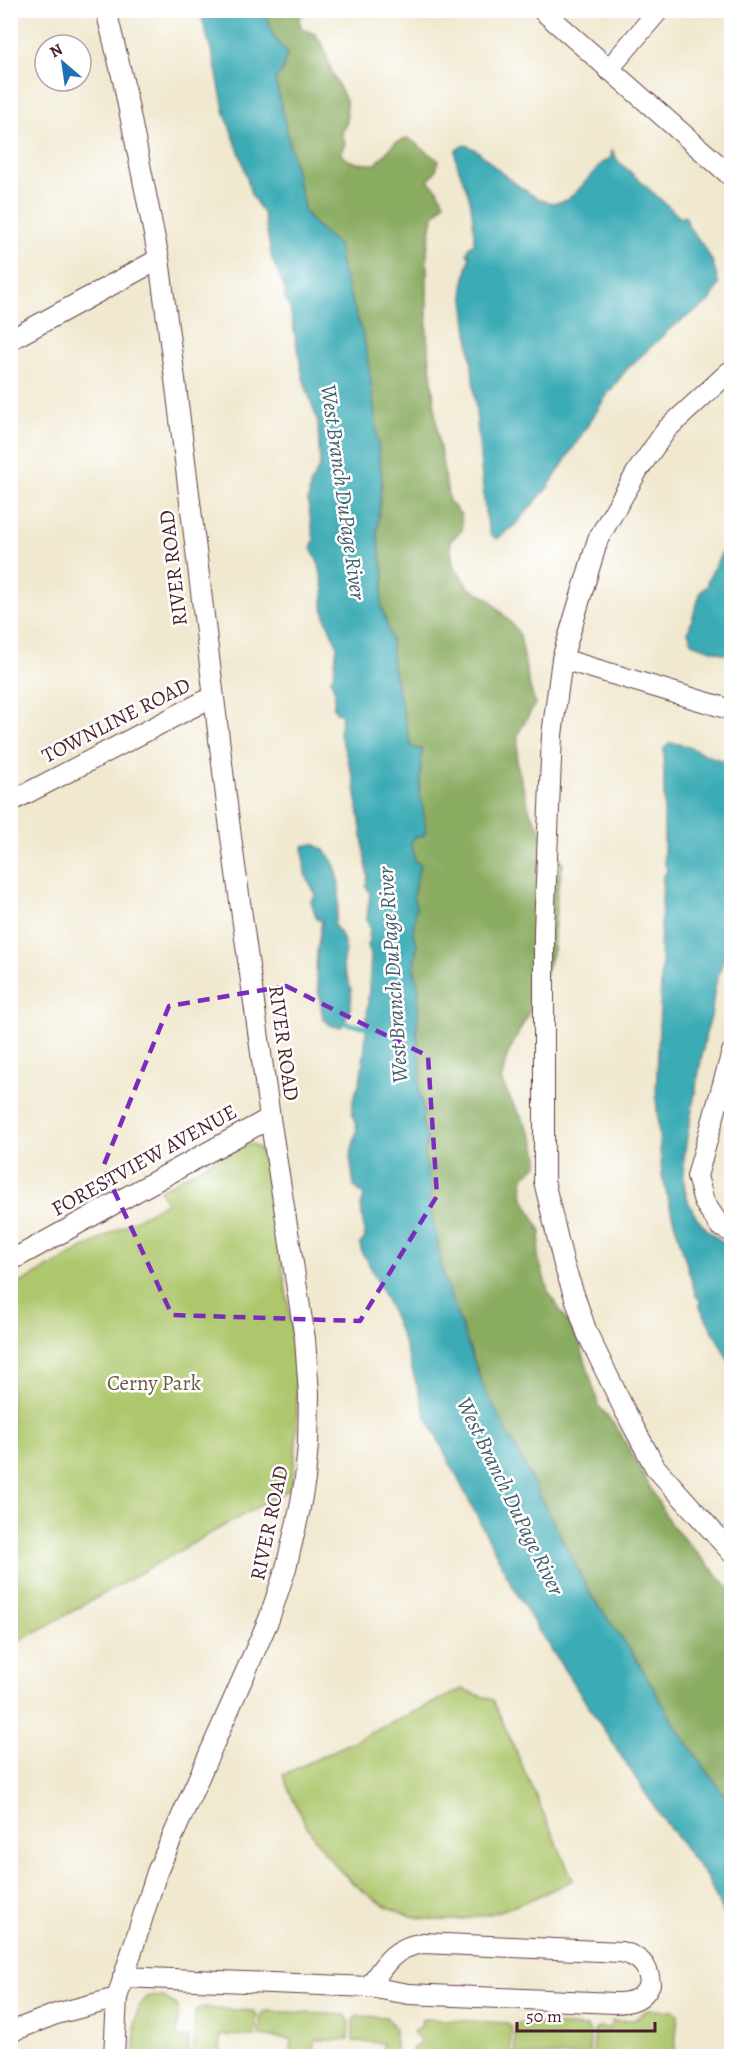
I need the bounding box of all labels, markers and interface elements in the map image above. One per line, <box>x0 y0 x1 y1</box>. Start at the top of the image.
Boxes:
north arrow <box>33 33 93 93</box>
text: N <box>46 38 67 63</box>
water label: West Branch DuPage River <box>313 383 373 603</box>
street label: RIVER ROAD <box>152 508 194 628</box>
street label: TOWNLINE ROAD <box>37 670 195 770</box>
water label: West Branch DuPage River <box>370 864 416 1084</box>
street label: RIVER ROAD <box>262 983 306 1103</box>
street label: FORESTVIEW AVENUE <box>46 1097 242 1223</box>
park label: Cerny Park <box>107 1369 202 1397</box>
water label: West Branch DuPage River <box>449 1392 572 1601</box>
street label: RIVER ROAD <box>243 1463 295 1583</box>
scale bar <box>517 1995 655 2033</box>
text: 50 m <box>526 2004 562 2028</box>

